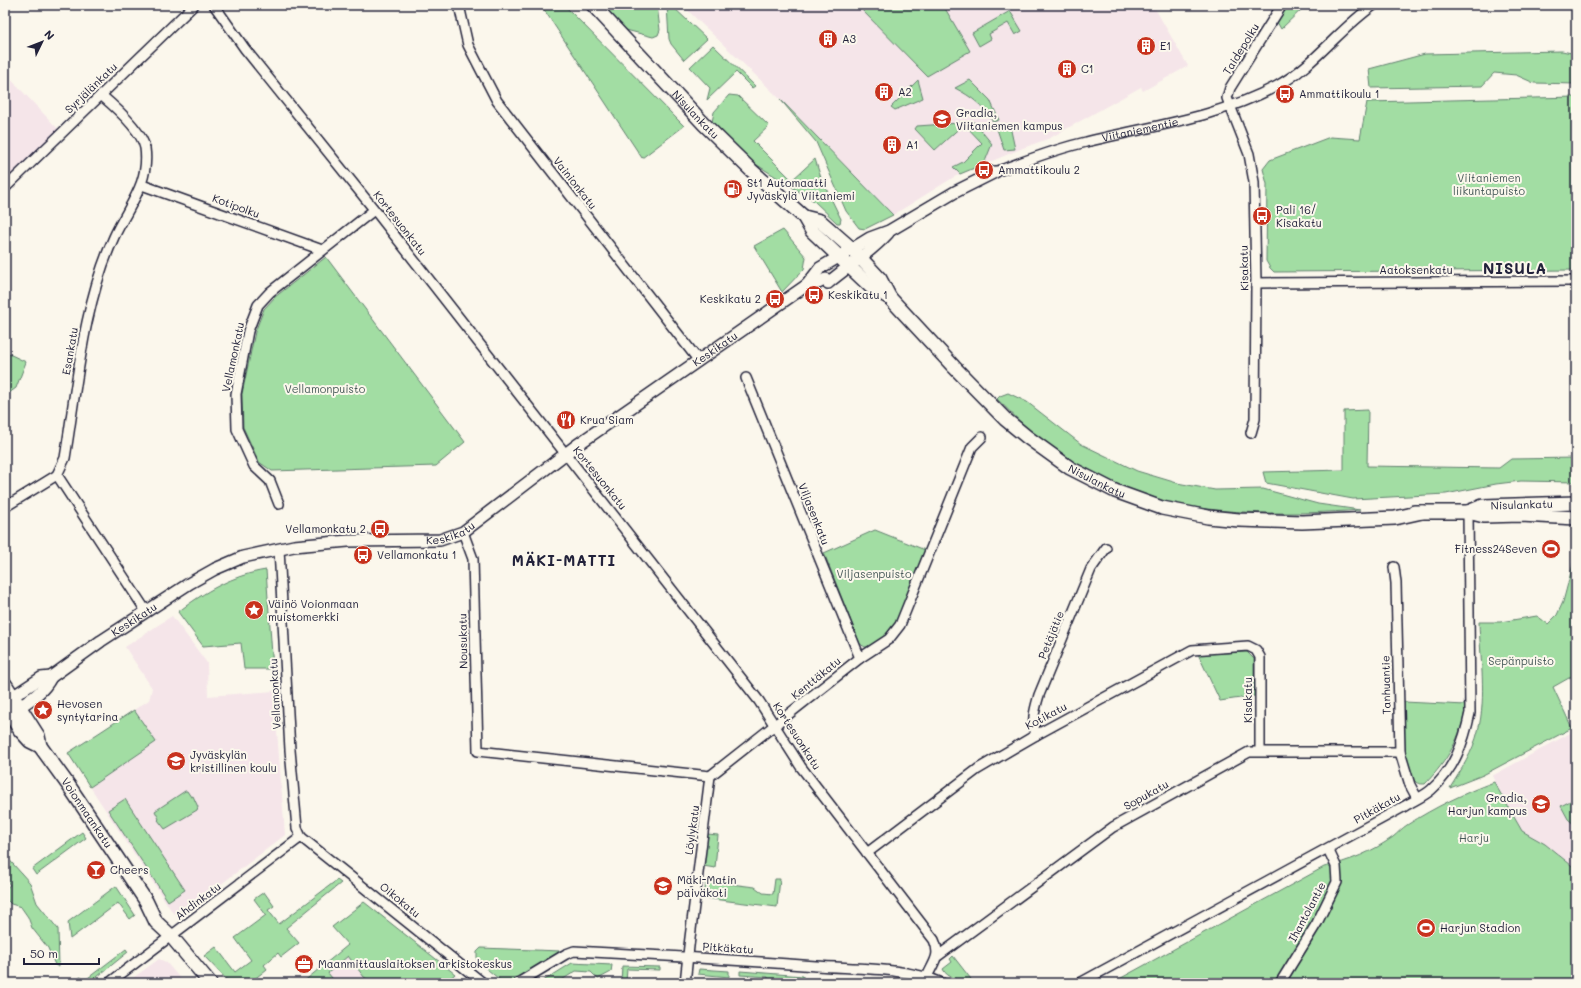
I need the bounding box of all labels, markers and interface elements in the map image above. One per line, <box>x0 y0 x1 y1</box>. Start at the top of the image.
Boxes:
street label: Taidepolku <box>1219 20 1262 77</box>
north arrow <box>22 22 62 62</box>
text: N <box>41 27 58 43</box>
building icon: A3 <box>817 28 839 50</box>
place label: A3 <box>842 31 857 46</box>
building icon: E1 <box>1135 35 1157 57</box>
place label: E1 <box>1160 38 1171 53</box>
building icon: C1 <box>1056 58 1078 80</box>
street label: Syrjälänkatu <box>61 59 120 116</box>
place label: C1 <box>1081 61 1094 76</box>
building icon: A2 <box>873 81 895 103</box>
bus stop icon: Ammattikoulu 1 <box>1274 83 1296 105</box>
place label: A2 <box>898 84 912 99</box>
street label: Nisulankatu <box>669 86 723 142</box>
place label: Ammattikoulu 1 <box>1299 86 1380 101</box>
place label: Gradia, Viitaniemen kampus <box>956 105 1063 133</box>
school or university icon: Gradia, Viitaniemen kampus <box>931 108 953 130</box>
street label: Viitaniementie <box>1100 113 1180 145</box>
building icon: A1 <box>881 134 903 156</box>
place label: A1 <box>906 137 919 152</box>
street label: Vainionkatu <box>550 153 601 212</box>
bus stop icon: Ammattikoulu 2 <box>973 159 995 181</box>
place label: Ammattikoulu 2 <box>998 162 1080 177</box>
park label: Viitaniemen liikuntapuisto <box>1453 170 1525 198</box>
place label: St1 Automaatti Jyväskylä Viitaniemi <box>747 175 855 203</box>
fuel station icon: St1 Automaatti Jyväskylä Viitaniemi <box>722 178 744 200</box>
street label: Kortesuonkatu <box>371 187 430 258</box>
street label: Kotipolku <box>210 190 262 221</box>
place label: Pali 16/ Kisakatu <box>1276 202 1322 230</box>
bus stop icon: Pali 16/ Kisakatu <box>1251 205 1273 227</box>
street label: Kisakatu <box>1236 245 1251 291</box>
district label: NISULA <box>1483 258 1547 278</box>
street label: Aatoksenkatu <box>1379 262 1453 277</box>
bus stop icon: Keskikatu 1 <box>803 284 825 306</box>
place label: Keskikatu 1 <box>828 287 888 302</box>
bus stop icon: Keskikatu 2 <box>764 288 786 310</box>
place label: Keskikatu 2 <box>700 291 761 306</box>
street label: Vellamonkatu <box>218 321 247 393</box>
street label: Esankatu <box>58 326 81 376</box>
street label: Keskikatu <box>689 328 740 370</box>
park label: Vellamonpuisto <box>285 381 366 396</box>
restaurant icon: Krua Siam <box>555 409 577 431</box>
place label: Krua Siam <box>580 412 634 427</box>
street label: Kortesuonkatu <box>570 443 631 513</box>
street label: Nisulankatu <box>1066 460 1128 501</box>
street label: Viljasenkatu <box>795 481 834 547</box>
street label: Nisulankatu <box>1490 496 1553 513</box>
bus stop icon: Vellamonkatu 2 <box>369 518 391 540</box>
street label: Keskikatu <box>426 518 478 547</box>
place label: Vellamonkatu 2 <box>285 521 366 536</box>
sports icon: Fitness24Seven <box>1540 538 1562 560</box>
place label: Fitness24Seven <box>1455 541 1537 556</box>
bus stop icon: Vellamonkatu 1 <box>352 544 374 566</box>
place label: Vellamonkatu 1 <box>377 547 457 562</box>
district label: MÄKI-MATTI <box>512 550 616 570</box>
park label: Viljasenpuisto <box>837 566 912 581</box>
place label: Väinö Voionmaan muistomerkki <box>268 596 359 624</box>
street label: Keskikatu <box>108 599 160 639</box>
place icon: Väinö Voionmaan muistomerkki <box>243 599 265 621</box>
street label: Petäjätie <box>1034 608 1067 661</box>
street label: Nousukatu <box>455 613 470 669</box>
street label: Kenttäkatu <box>788 653 844 702</box>
park label: Sepänpuisto <box>1488 653 1554 668</box>
street label: Tanhuantie <box>1377 655 1394 715</box>
street label: Vellamonkatu <box>265 658 284 730</box>
street label: Kisakatu <box>1240 677 1255 723</box>
place label: Hevosen syntytarina <box>57 696 118 724</box>
street label: Kotikatu <box>1022 698 1069 733</box>
place icon: Hevosen syntytarina <box>32 699 54 721</box>
street label: Kortesuonkatu <box>770 699 825 772</box>
place label: Jyväskylän kristillinen koulu <box>190 747 277 775</box>
school or university icon: Jyväskylän kristillinen koulu <box>165 750 187 772</box>
street label: Voionmaankatu <box>58 774 116 851</box>
street label: Sopukatu <box>1121 776 1171 813</box>
street label: Pitkäkatu <box>1351 789 1403 827</box>
place label: Gradia, Harjun kampus <box>1448 790 1527 818</box>
school or university icon: Gradia, Harjun kampus <box>1530 793 1552 815</box>
street label: Löylykatu <box>681 804 702 856</box>
park label: Harju <box>1459 830 1489 845</box>
bar icon: Cheers <box>85 859 107 881</box>
place label: Cheers <box>110 862 149 877</box>
place label: Mäki-Matin päiväkoti <box>677 872 736 900</box>
school or university icon: Mäki-Matin päiväkoti <box>652 875 674 897</box>
street label: Ahdinkatu <box>172 878 224 923</box>
street label: Oikokatu <box>377 879 424 921</box>
street label: Ihantolantie <box>1284 879 1329 944</box>
sports icon: Harjun Stadion <box>1415 917 1437 939</box>
place label: Harjun Stadion <box>1440 920 1520 935</box>
street label: Pitkäkatu <box>702 938 754 957</box>
scale bar <box>24 940 99 966</box>
text: 50 m <box>30 945 58 961</box>
office icon: Maanmittauslaitoksen arkistokeskus <box>293 953 315 975</box>
place label: Maanmittauslaitoksen arkistokeskus <box>318 956 512 971</box>

